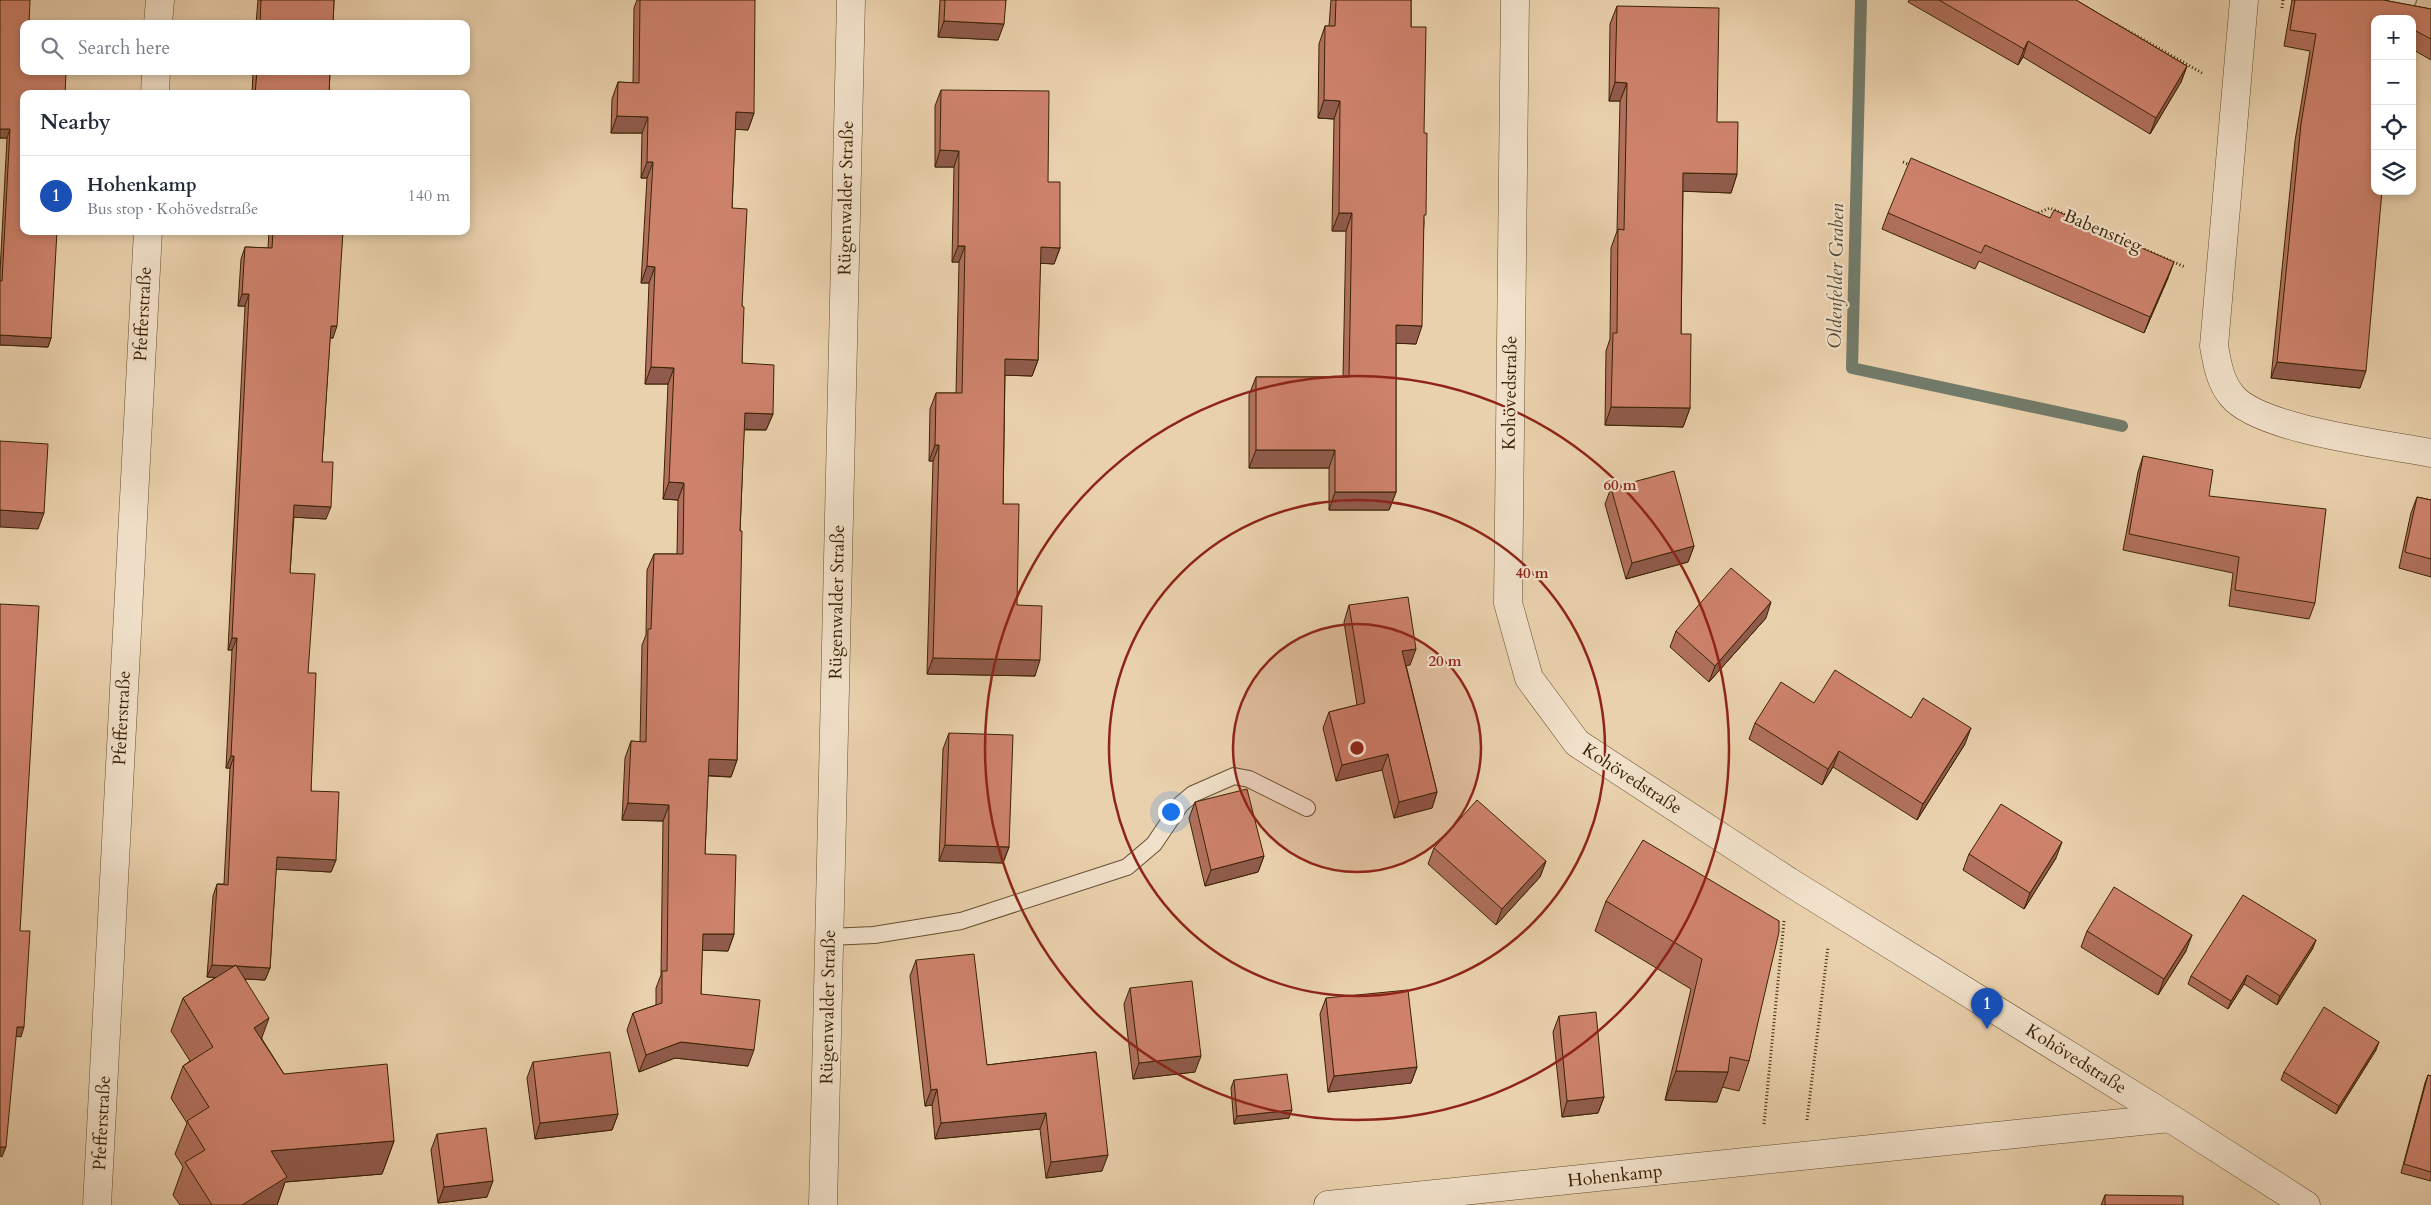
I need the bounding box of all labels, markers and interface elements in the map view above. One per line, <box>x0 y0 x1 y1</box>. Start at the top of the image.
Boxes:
map controls <box>2371 15 2416 195</box>
button: + <box>2371 15 2416 60</box>
search box <box>20 20 470 75</box>
icon: search <box>38 34 66 62</box>
text: Search here <box>78 35 170 61</box>
button: − <box>2371 60 2416 105</box>
button: locate <box>2371 105 2416 150</box>
text: Nearby <box>40 108 111 137</box>
street label: Rügenwalder Straße <box>832 120 860 276</box>
button: layers <box>2371 150 2416 195</box>
text: Hohenkamp <box>87 172 197 198</box>
text: 1 <box>52 185 60 207</box>
text: 140 m <box>408 185 450 207</box>
text: Bus stop · Kohövedstraße <box>87 198 258 220</box>
water label: Oldenfelder Graben <box>1822 202 1850 349</box>
street label: Babenstieg <box>2060 203 2147 259</box>
street label: Pfefferstraße <box>128 266 158 362</box>
street label: Kohövedstraße <box>1497 336 1523 450</box>
text: 60 m <box>1603 475 1637 495</box>
street label: Rügenwalder Straße <box>823 524 851 680</box>
text: 40 m <box>1515 563 1549 583</box>
text: 20 m <box>1428 651 1462 671</box>
street label: Pfefferstraße <box>107 670 137 766</box>
street label: Kohövedstraße <box>1577 737 1687 821</box>
centre of rings <box>1348 739 1366 757</box>
your location <box>1158 799 1184 825</box>
street label: Rügenwalder Straße <box>814 929 842 1085</box>
pin: 1 <box>1971 988 2003 1029</box>
street label: Kohövedstraße <box>2021 1018 2131 1100</box>
street label: Pfefferstraße <box>87 1075 117 1171</box>
street label: Hohenkamp <box>1566 1159 1664 1193</box>

